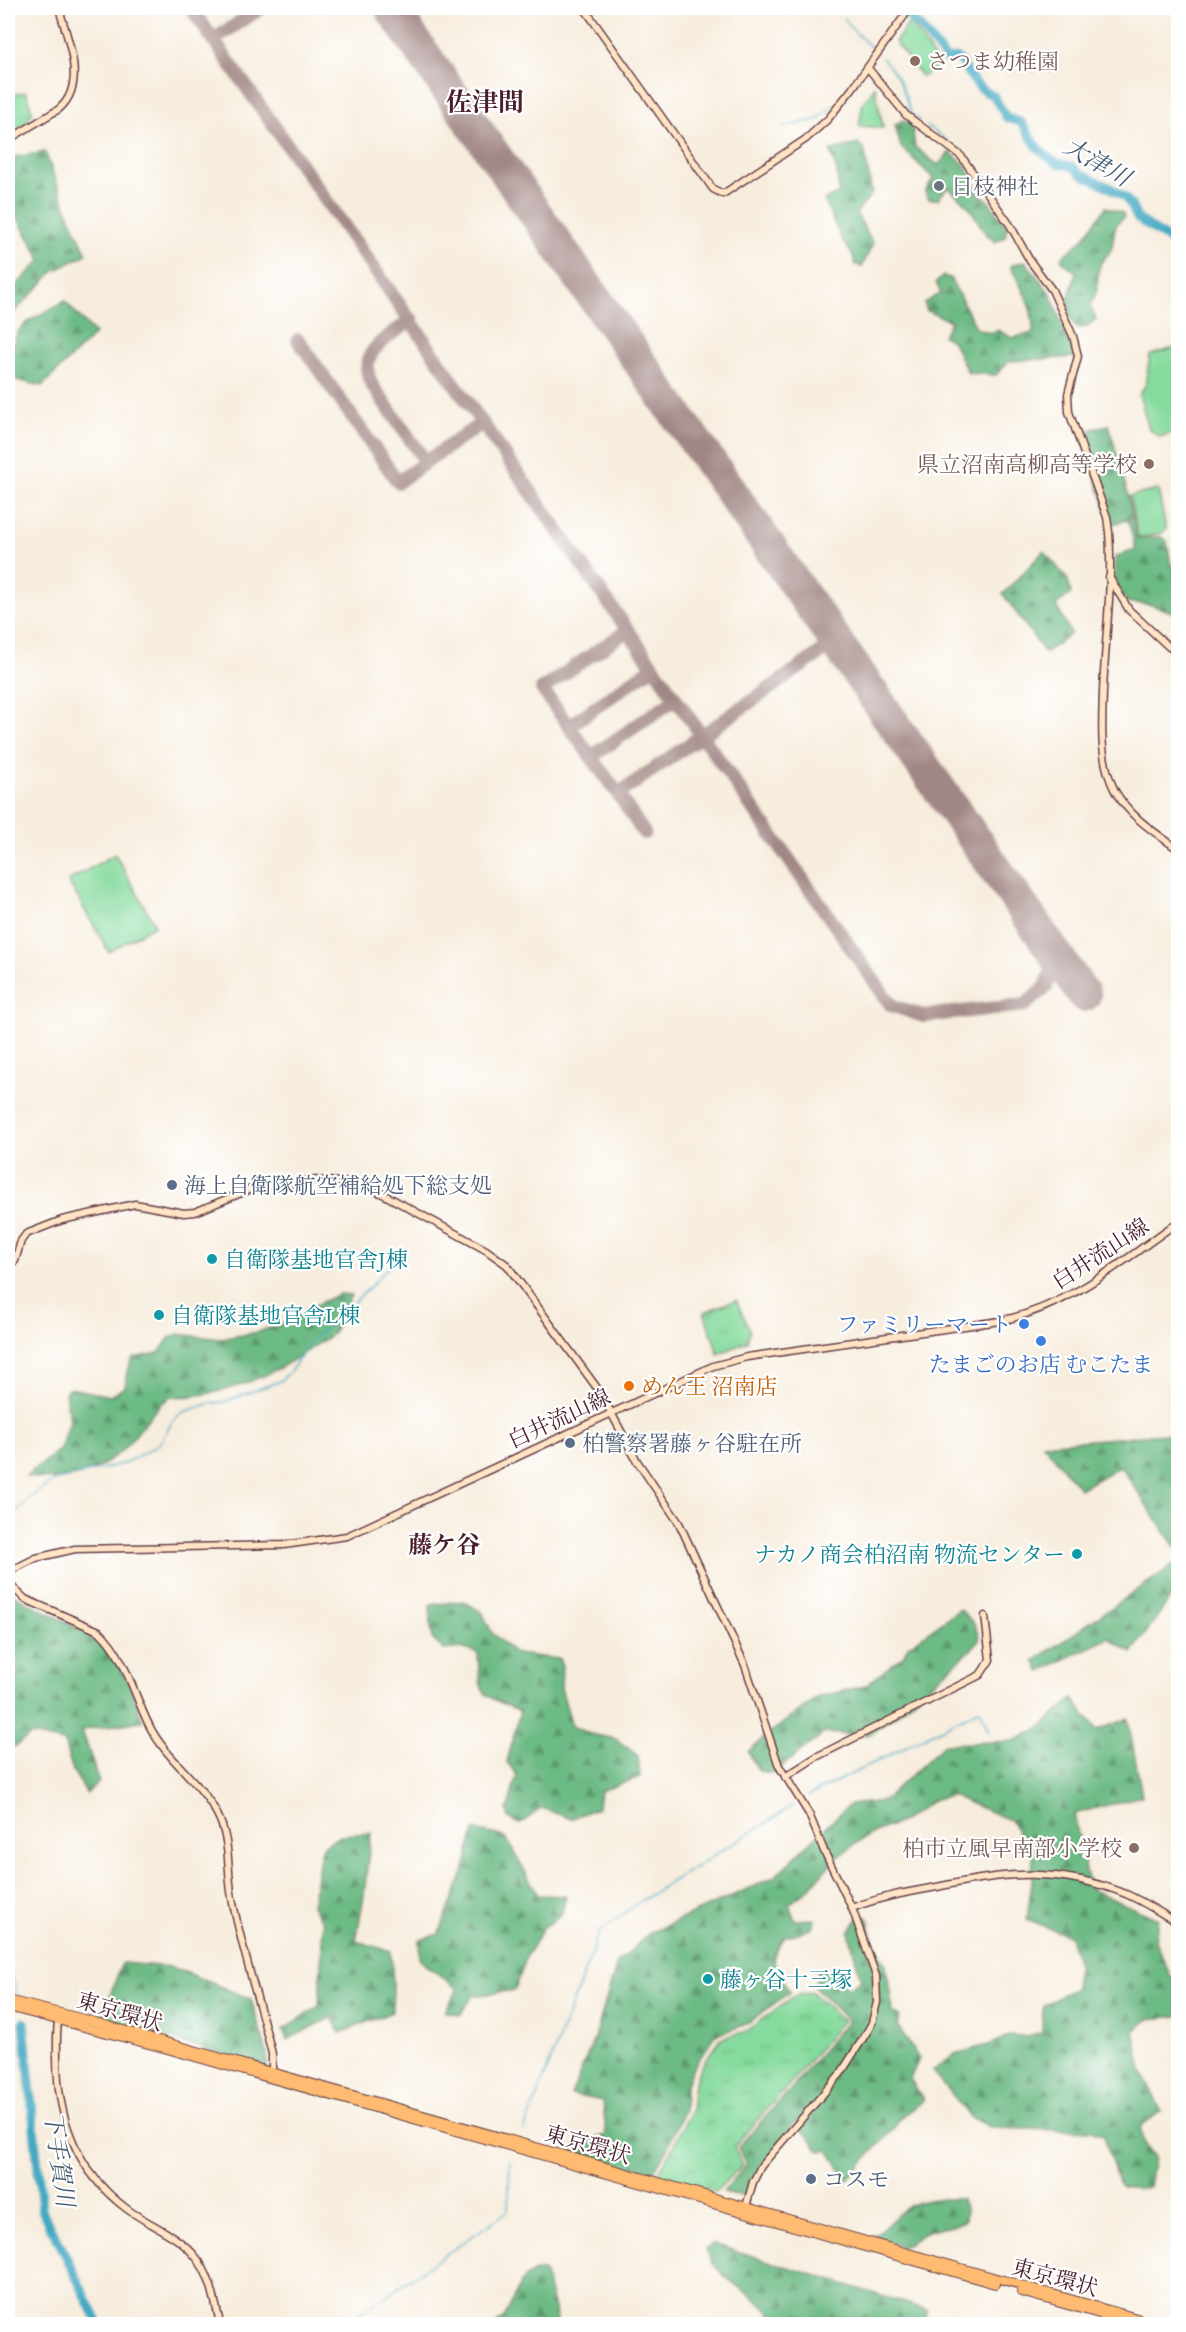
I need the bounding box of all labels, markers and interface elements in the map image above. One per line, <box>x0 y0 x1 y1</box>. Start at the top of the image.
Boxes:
place label: さつま幼稚園 <box>927 47 1059 76</box>
marker: さつま幼稚園 <box>908 54 922 68</box>
district label: 佐津間 <box>446 85 524 119</box>
water label: 大津川 <box>1058 130 1139 194</box>
place label: 日枝神社 <box>951 172 1039 201</box>
marker: 日枝神社 <box>932 179 946 193</box>
place label: 県立沼南高柳高等学校 <box>917 450 1137 479</box>
marker: 県立沼南高柳高等学校 <box>1142 457 1156 471</box>
place label: 海上自衛隊航空補給処下総支処 <box>184 1171 492 1200</box>
marker: 海上自衛隊航空補給処下総支処 <box>165 1178 179 1192</box>
street label: 白井流山線 <box>1046 1211 1154 1296</box>
place label: 自衛隊基地官舎J棟 <box>224 1245 407 1274</box>
marker: 自衛隊基地官舎J棟 <box>205 1252 219 1266</box>
place label: 自衛隊基地官舎L棟 <box>171 1301 360 1330</box>
marker: 自衛隊基地官舎L棟 <box>152 1308 166 1322</box>
place label: ファミリーマート <box>836 1310 1012 1339</box>
marker: ファミリーマート <box>1017 1317 1031 1331</box>
marker: たまごのお店 むこたま <box>1034 1334 1048 1348</box>
place label: たまごのお店 むこたま <box>929 1350 1153 1379</box>
place label: めん王 沼南店 <box>641 1372 777 1401</box>
marker: めん王 沼南店 <box>622 1379 636 1393</box>
street label: 白井流山線 <box>503 1382 615 1455</box>
place label: 柏警察署藤ヶ谷駐在所 <box>582 1429 802 1458</box>
marker: 柏警察署藤ヶ谷駐在所 <box>563 1436 577 1450</box>
district label: 藤ケ谷 <box>408 1529 480 1560</box>
place label: ナカノ商会柏沼南 物流センター <box>754 1540 1065 1569</box>
marker: ナカノ商会柏沼南 物流センター <box>1070 1547 1084 1561</box>
place label: 柏市立風早南部小学校 <box>902 1834 1122 1863</box>
marker: 柏市立風早南部小学校 <box>1127 1841 1141 1855</box>
place label: 藤ヶ谷十三塚 <box>720 1965 852 1994</box>
marker: 藤ヶ谷十三塚 <box>701 1972 715 1986</box>
street label: 東京環状 <box>74 1985 166 2038</box>
water label: 下手賀川 <box>37 2109 82 2212</box>
street label: 東京環状 <box>542 2118 634 2171</box>
place label: コスモ <box>823 2165 889 2194</box>
marker: コスモ <box>804 2172 818 2186</box>
street label: 東京環状 <box>1009 2252 1101 2303</box>

